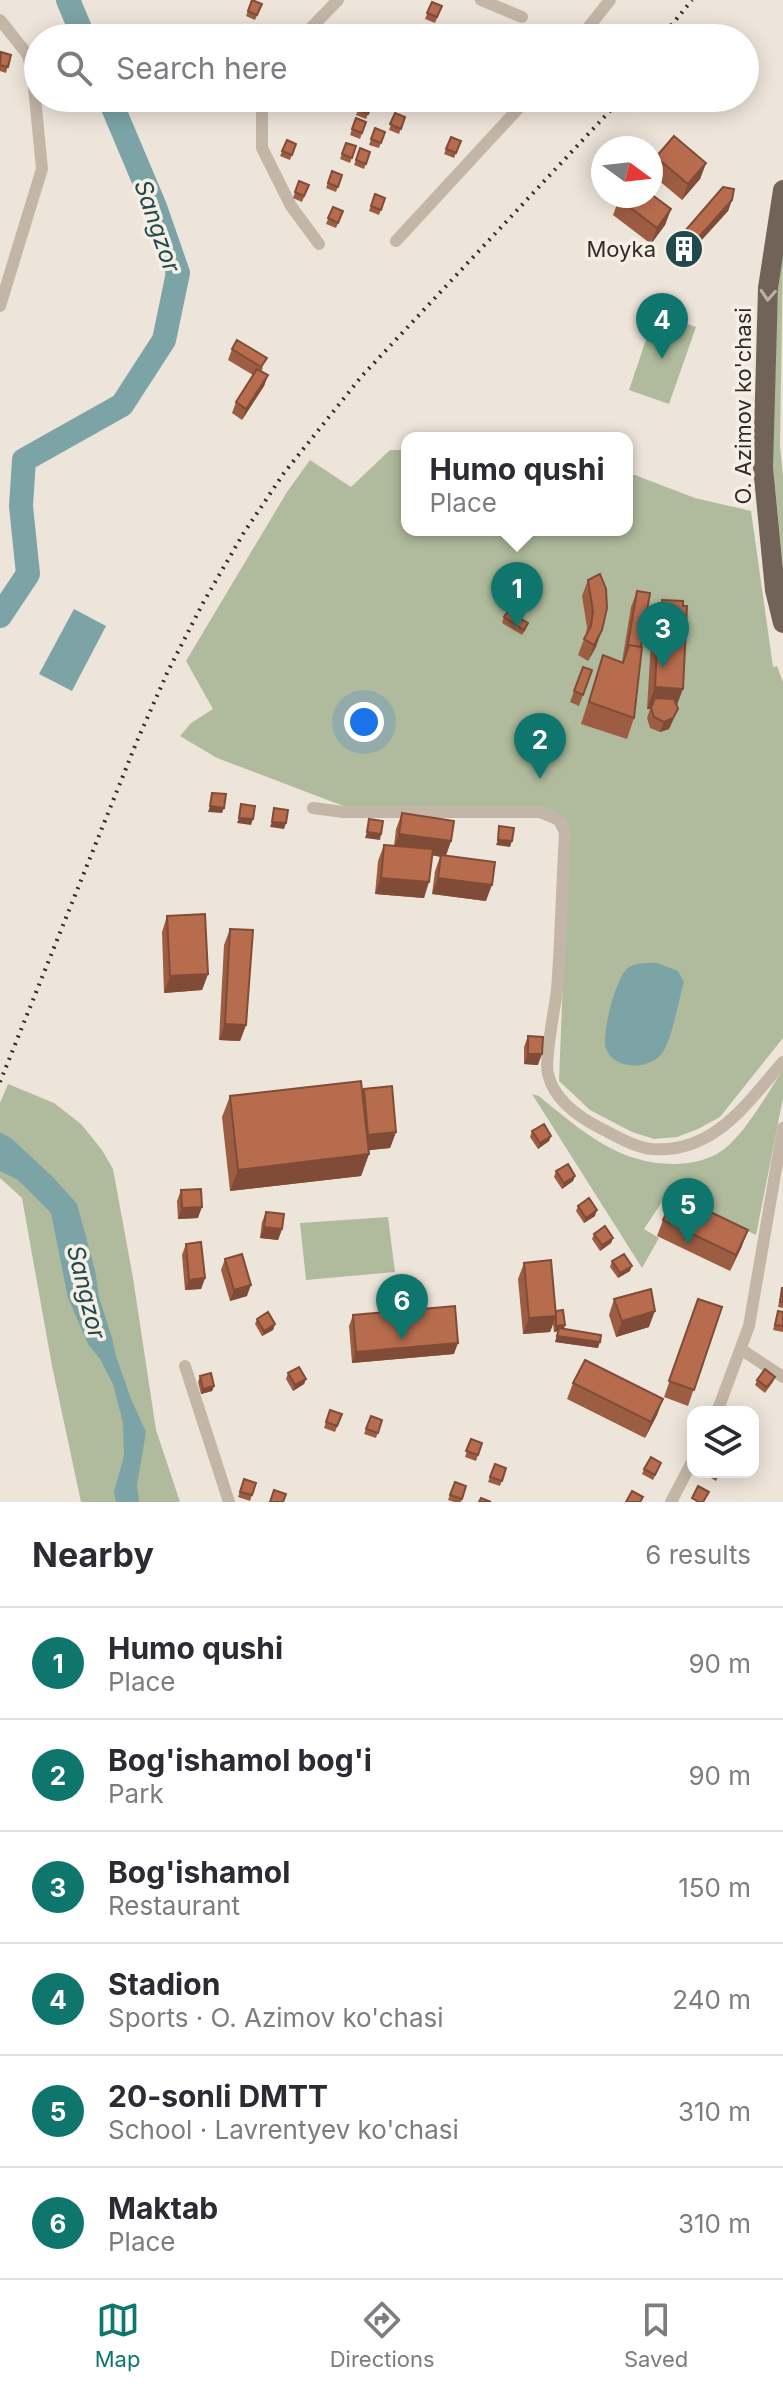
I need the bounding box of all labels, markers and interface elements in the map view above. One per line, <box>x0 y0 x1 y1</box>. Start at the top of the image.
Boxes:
search box <box>24 24 759 112</box>
icon: search <box>52 46 96 90</box>
text: Search here <box>116 50 288 86</box>
north arrow <box>591 136 663 208</box>
water label: Sangzor <box>128 176 187 277</box>
building icon: Moyka <box>663 228 705 270</box>
place label: Moyka <box>586 236 656 262</box>
one-way arrow <box>760 289 777 302</box>
pin: 4 <box>636 293 688 359</box>
street label: O. Azimov ko'chasi <box>730 307 756 505</box>
popup <box>401 432 633 536</box>
text: Humo qushi <box>429 451 605 487</box>
text: Place <box>429 487 497 518</box>
pin: 1 <box>491 562 543 628</box>
pin: 3 <box>637 602 689 668</box>
your location <box>344 702 384 742</box>
pin: 2 <box>514 713 566 779</box>
pin: 5 <box>662 1178 714 1244</box>
water label: Sangzor <box>61 1242 112 1343</box>
pin: 6 <box>376 1274 428 1340</box>
map controls <box>687 1406 759 1478</box>
button: layers <box>687 1406 759 1478</box>
text: Nearby <box>32 1534 154 1575</box>
text: 6 results <box>645 1539 751 1570</box>
text: Humo qushi <box>108 1630 283 1666</box>
text: 1 <box>52 1648 64 1679</box>
text: 90 m <box>688 1648 751 1679</box>
text: Place <box>108 1666 176 1697</box>
text: Bog'ishamol bog'i <box>108 1742 372 1778</box>
text: 2 <box>50 1760 66 1791</box>
text: 90 m <box>688 1760 751 1791</box>
text: Park <box>108 1778 164 1809</box>
text: Bog'ishamol <box>108 1854 290 1890</box>
text: 3 <box>50 1872 66 1903</box>
text: 150 m <box>678 1872 751 1903</box>
text: Restaurant <box>108 1890 240 1921</box>
text: Stadion <box>108 1966 220 2002</box>
text: 4 <box>49 1984 67 2015</box>
text: 240 m <box>672 1984 751 2015</box>
text: Sports · O. Azimov ko'chasi <box>108 2002 444 2033</box>
text: 20-sonli DMTT <box>108 2078 328 2114</box>
text: 5 <box>50 2096 66 2127</box>
text: 310 m <box>678 2096 751 2127</box>
text: School · Lavrentyev ko'chasi <box>108 2114 459 2145</box>
text: Maktab <box>108 2190 218 2226</box>
text: 6 <box>50 2208 66 2239</box>
text: 310 m <box>678 2208 751 2239</box>
text: Place <box>108 2226 176 2257</box>
tab: Map <box>95 2298 140 2372</box>
tab: Directions <box>330 2298 435 2372</box>
tab: Saved <box>624 2298 688 2372</box>

